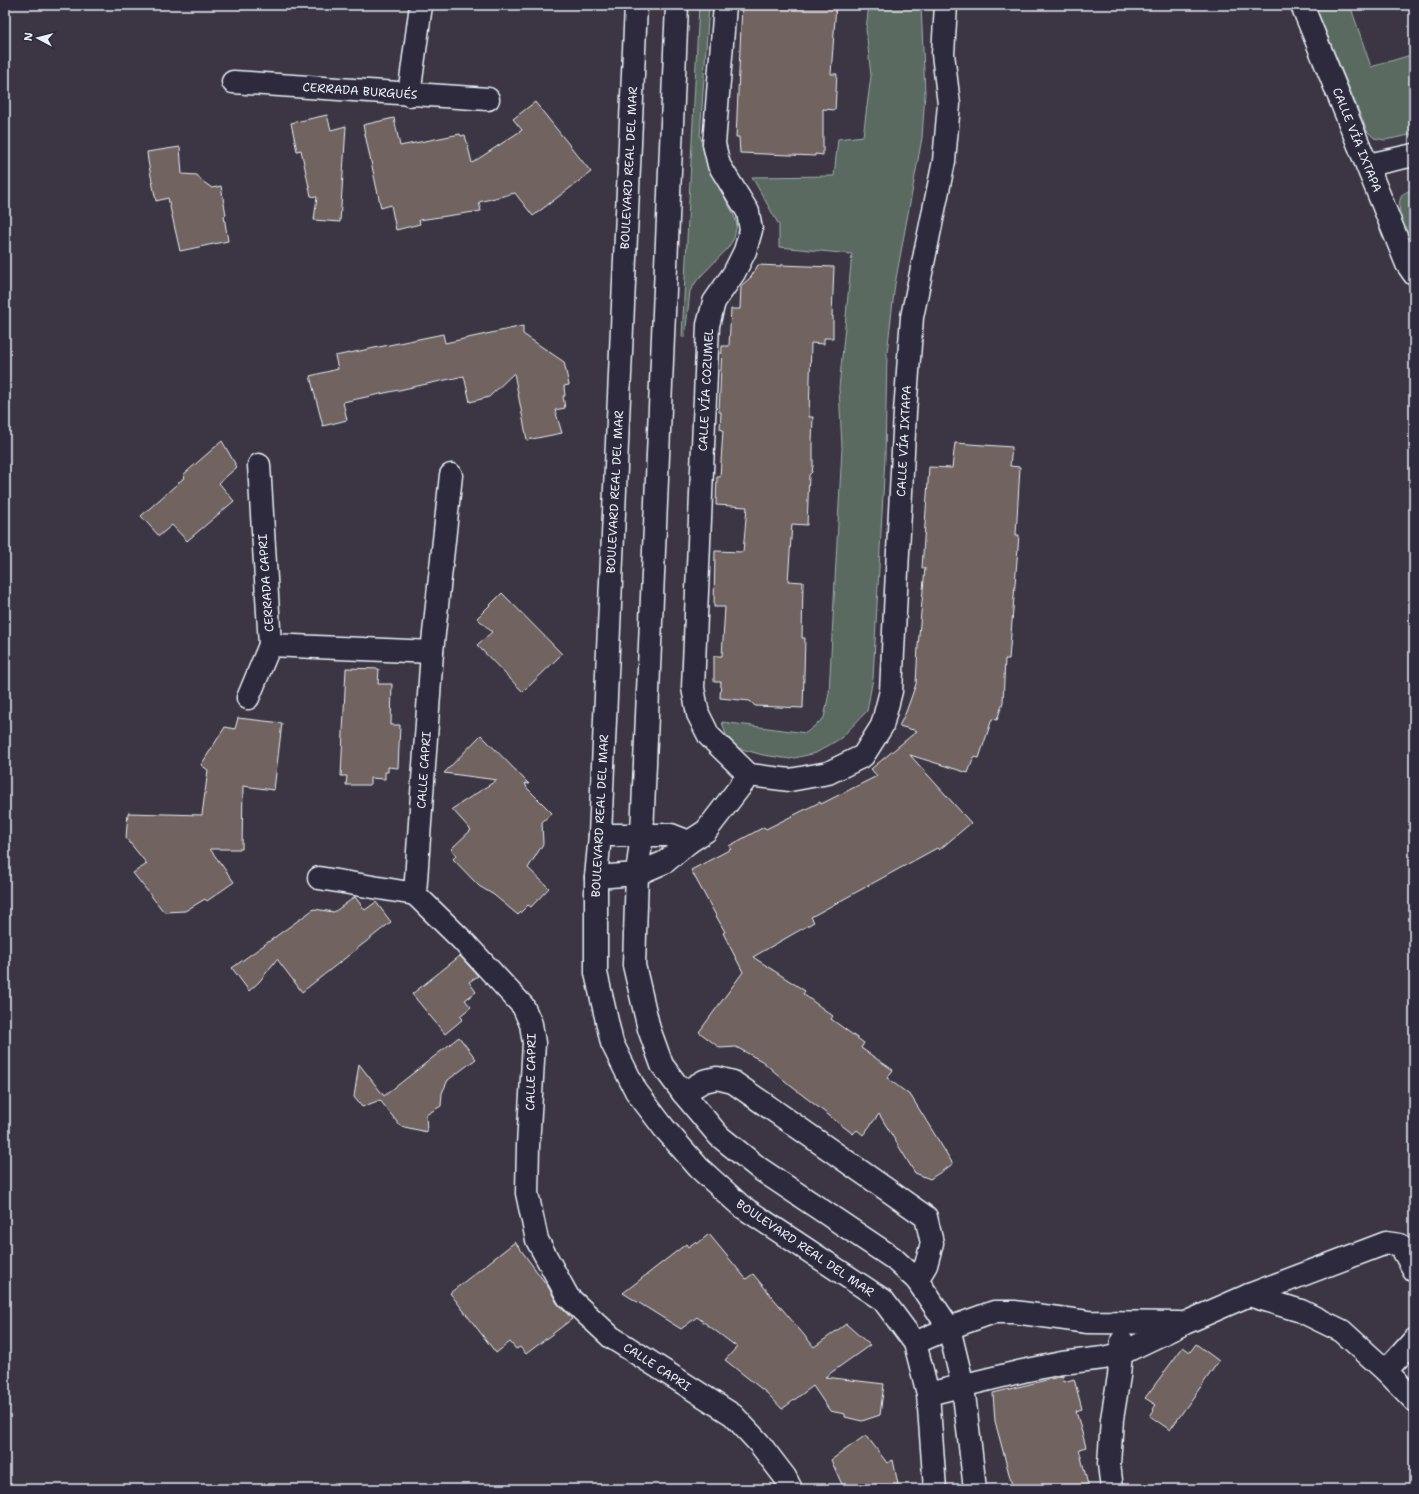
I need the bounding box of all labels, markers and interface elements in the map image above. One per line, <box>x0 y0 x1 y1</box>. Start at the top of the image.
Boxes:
north arrow <box>18 18 58 58</box>
text: N <box>21 31 37 42</box>
street label: CERRADA BURGUÉS <box>302 79 418 103</box>
street label: CALLE VÍA IXTAPA <box>1329 85 1385 195</box>
street label: BOULEVARD REAL DEL MAR <box>617 86 641 250</box>
street label: CALLE VÍA COZUMEL <box>695 328 717 452</box>
street label: CALLE VÍA IXTAPA <box>893 385 915 497</box>
street label: BOULEVARD REAL DEL MAR <box>603 410 627 574</box>
street label: CERRADA CAPRI <box>255 533 277 633</box>
street label: CALLE CAPRI <box>413 730 435 809</box>
street label: BOULEVARD REAL DEL MAR <box>588 734 612 898</box>
street label: CALLE CAPRI <box>522 1033 540 1111</box>
street label: BOULEVARD REAL DEL MAR <box>733 1196 877 1300</box>
street label: CALLE CAPRI <box>620 1339 694 1395</box>

